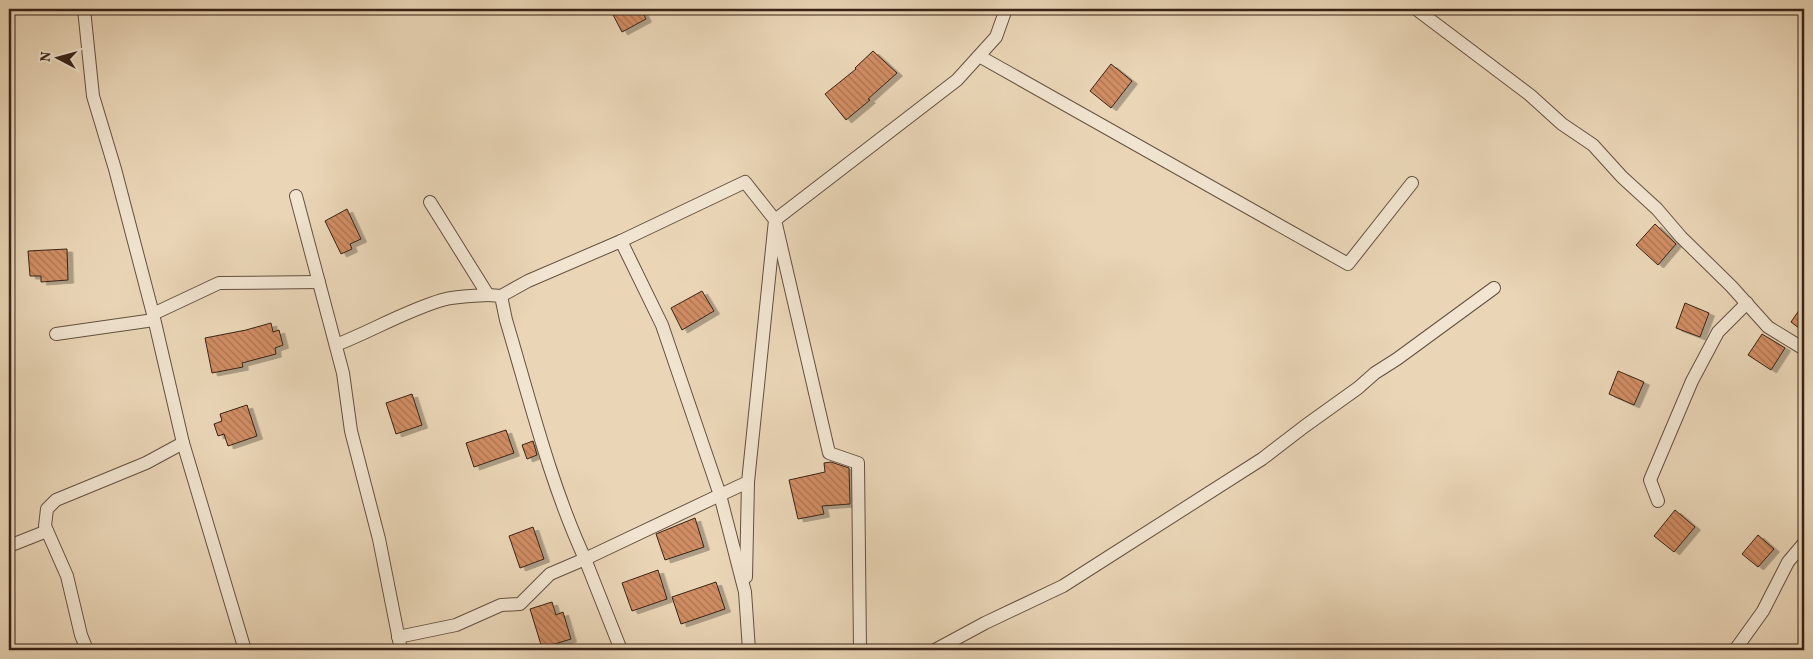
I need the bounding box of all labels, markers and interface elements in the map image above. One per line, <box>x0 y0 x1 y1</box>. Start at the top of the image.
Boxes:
north arrow <box>32 32 82 82</box>
text: N <box>37 51 57 63</box>

